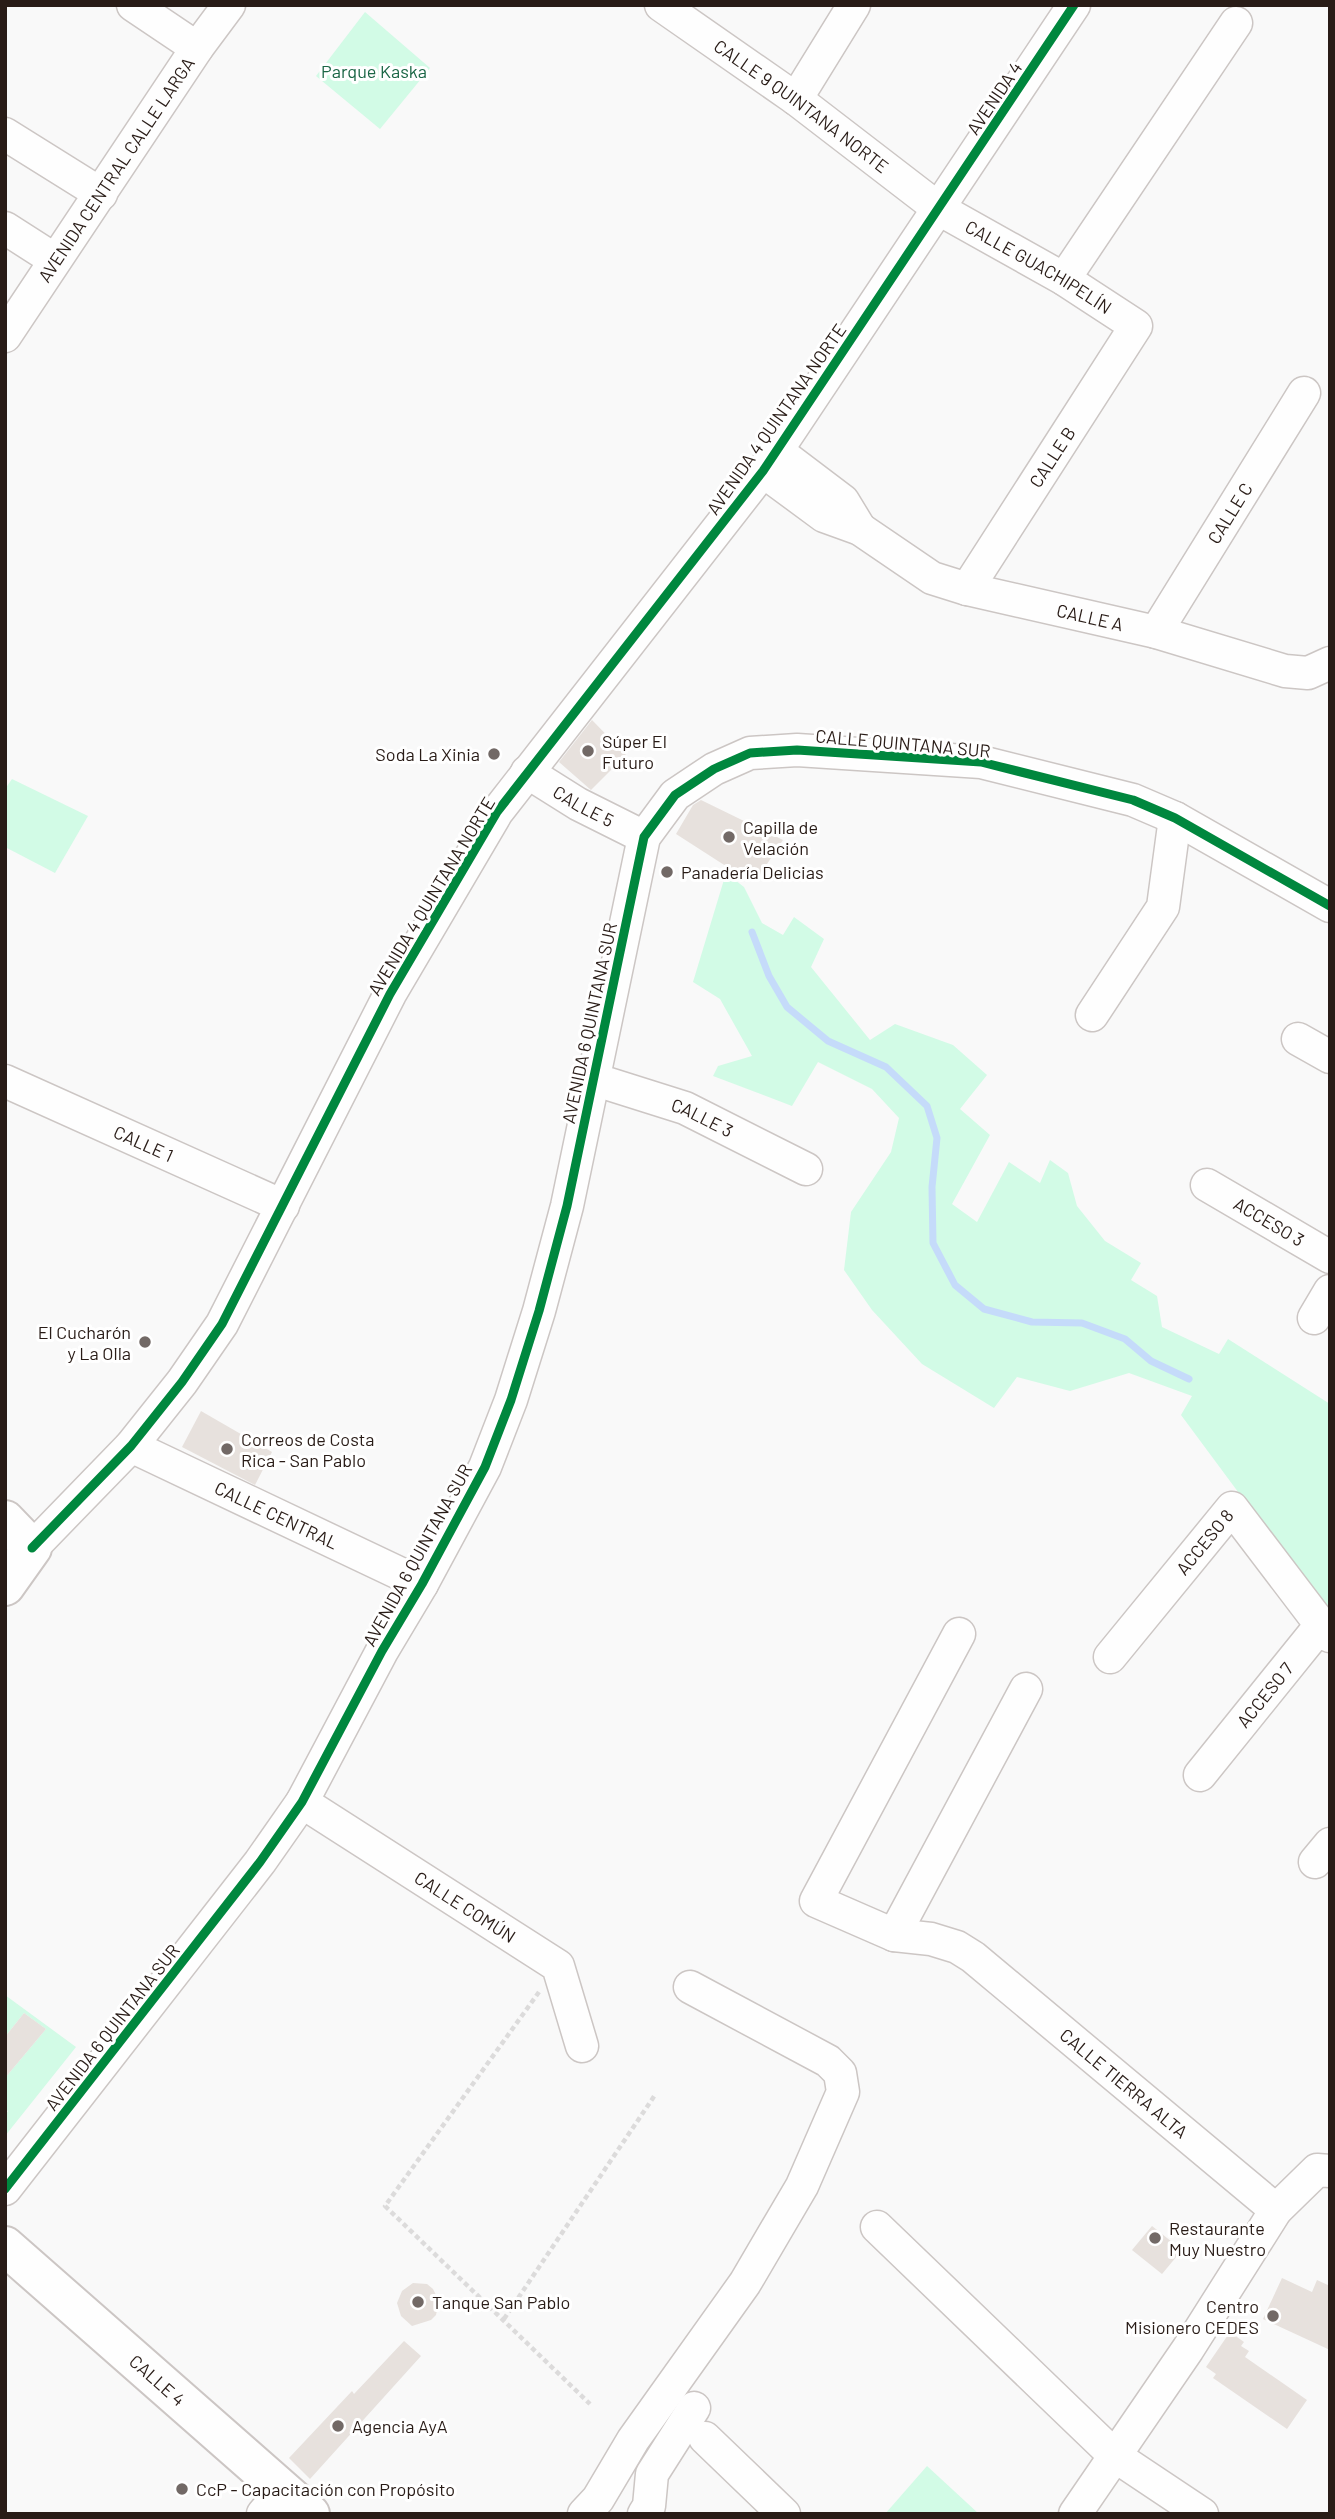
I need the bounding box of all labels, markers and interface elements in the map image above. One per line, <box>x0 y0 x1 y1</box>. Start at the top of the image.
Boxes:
street label: CALLE 9 QUINTANA NORTE <box>710 35 893 177</box>
street label: AVENIDA CENTRAL CALLE LARGA <box>33 53 199 286</box>
street label: AVENIDA 4 <box>962 57 1026 139</box>
park label: Parque Kaska <box>321 60 427 82</box>
street label: CALLE GUACHIPELÍN <box>962 215 1116 318</box>
street label: AVENIDA 4 QUINTANA NORTE <box>702 319 850 519</box>
street label: CALLE B <box>1024 422 1080 492</box>
street label: CALLE C <box>1203 478 1257 548</box>
street label: CALLE A <box>1055 599 1126 635</box>
street label: CALLE QUINTANA SUR <box>815 724 991 762</box>
place label: Súper El Futuro <box>602 730 667 773</box>
place label: Soda La Xinia <box>375 743 480 765</box>
marker: Súper El Futuro <box>580 743 596 759</box>
marker: Soda La Xinia <box>486 746 502 762</box>
street label: CALLE 5 <box>549 780 618 831</box>
street label: AVENIDA 4 QUINTANA NORTE <box>363 793 499 999</box>
place label: Capilla de Velación <box>743 816 818 859</box>
marker: Capilla de Velación <box>721 829 737 845</box>
place label: Panadería Delicias <box>681 861 824 883</box>
marker: Panadería Delicias <box>659 864 675 880</box>
street label: AVENIDA 6 QUINTANA SUR <box>557 920 621 1126</box>
street label: CALLE 3 <box>669 1093 737 1141</box>
street label: CALLE 1 <box>110 1120 177 1166</box>
street label: ACCESO 3 <box>1230 1192 1308 1251</box>
place label: El Cucharón y La Olla <box>38 1321 131 1364</box>
marker: El Cucharón y La Olla <box>137 1334 153 1350</box>
place label: Correos de Costa Rica - San Pablo <box>241 1428 375 1471</box>
marker: Correos de Costa Rica - San Pablo <box>219 1441 235 1457</box>
street label: AVENIDA 6 QUINTANA SUR <box>358 1460 476 1650</box>
street label: CALLE CENTRAL <box>211 1476 342 1554</box>
street label: ACCESO 8 <box>1171 1504 1238 1579</box>
street label: ACCESO 7 <box>1232 1657 1298 1732</box>
street label: CALLE COMÚN <box>411 1866 520 1947</box>
street label: AVENIDA 6 QUINTANA SUR <box>40 1939 184 2115</box>
street label: CALLE TIERRA ALTA <box>1056 2024 1192 2143</box>
place label: Restaurante Muy Nuestro <box>1169 2217 1266 2260</box>
marker: Restaurante Muy Nuestro <box>1147 2230 1163 2246</box>
place label: Tanque San Pablo <box>432 2291 570 2313</box>
marker: Tanque San Pablo <box>410 2294 426 2310</box>
place label: Centro Misionero CEDES <box>1125 2295 1259 2338</box>
marker: Centro Misionero CEDES <box>1265 2308 1281 2324</box>
street label: CALLE 4 <box>125 2350 190 2410</box>
place label: Agencia AyA <box>352 2415 448 2437</box>
marker: Agencia AyA <box>330 2418 346 2434</box>
place label: CcP - Capacitación con Propósito <box>196 2478 455 2500</box>
marker: CcP - Capacitación con Propósito <box>174 2481 190 2497</box>

